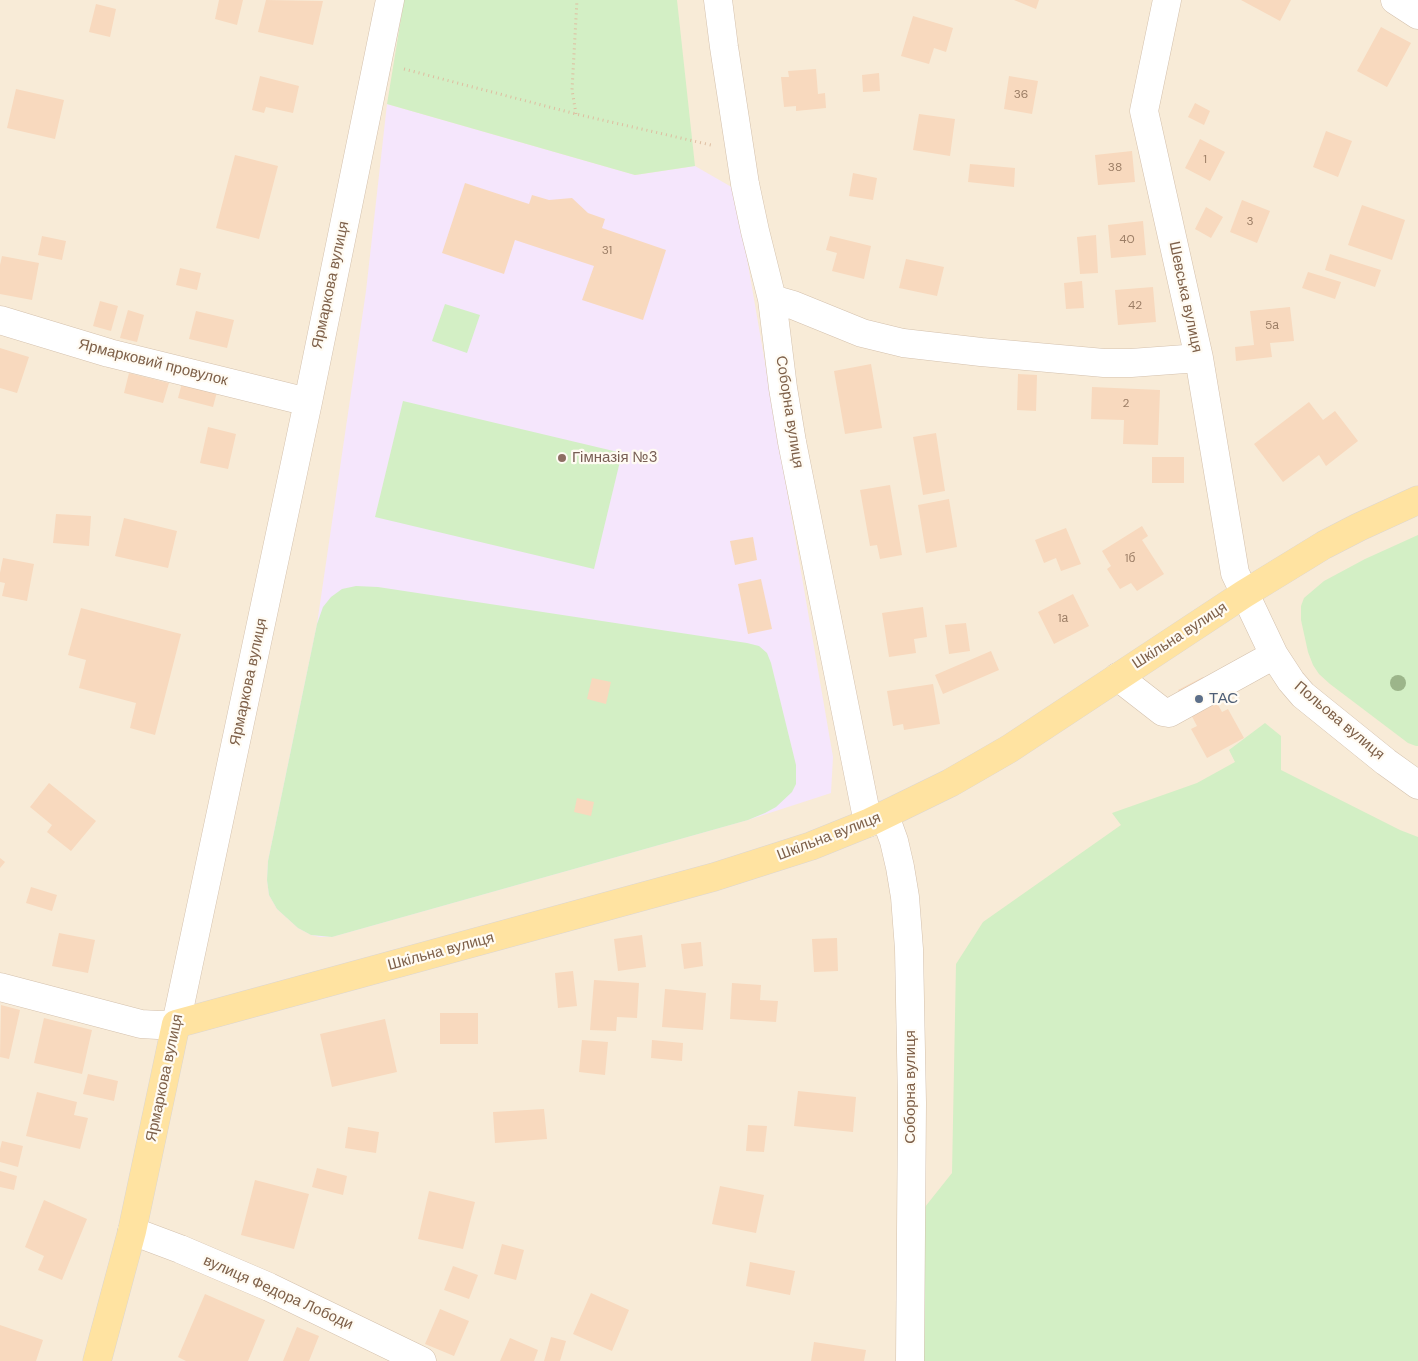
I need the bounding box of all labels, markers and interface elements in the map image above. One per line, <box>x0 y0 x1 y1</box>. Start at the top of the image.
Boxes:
house number: 36 <box>1014 88 1028 102</box>
house number: 1 <box>1203 153 1207 167</box>
house number: 38 <box>1108 161 1122 175</box>
house number: 3 <box>1246 215 1254 229</box>
street label: Ярмаркова вулиця <box>309 220 353 350</box>
house number: 40 <box>1119 233 1135 247</box>
street label: Шевська вулиця <box>1164 240 1206 354</box>
house number: 31 <box>602 244 612 258</box>
house number: 42 <box>1128 299 1142 313</box>
house number: 5а <box>1265 319 1279 333</box>
street label: Ярмарковий провулок <box>76 336 230 390</box>
street label: Соборна вулиця <box>771 354 807 470</box>
house number: 2 <box>1123 397 1129 411</box>
place label: Гімназія №3 <box>572 449 658 467</box>
marker: Гімназія №3 <box>556 452 568 464</box>
house number: 1б <box>1125 552 1135 566</box>
street label: Шкільна вулиця <box>1129 599 1231 673</box>
house number: 1а <box>1058 612 1068 626</box>
street label: Ярмаркова вулиця <box>227 617 271 747</box>
street label: Польова вулиця <box>1290 678 1388 764</box>
place label: ТАС <box>1209 690 1238 708</box>
marker: ТАС <box>1193 693 1205 705</box>
street label: Шкільна вулиця <box>775 809 883 865</box>
street label: Шкільна вулиця <box>386 929 496 975</box>
street label: Ярмаркова вулиця <box>143 1013 187 1143</box>
street label: Соборна вулиця <box>902 1030 920 1144</box>
street label: вулиця Федора Лободи <box>200 1252 356 1334</box>

